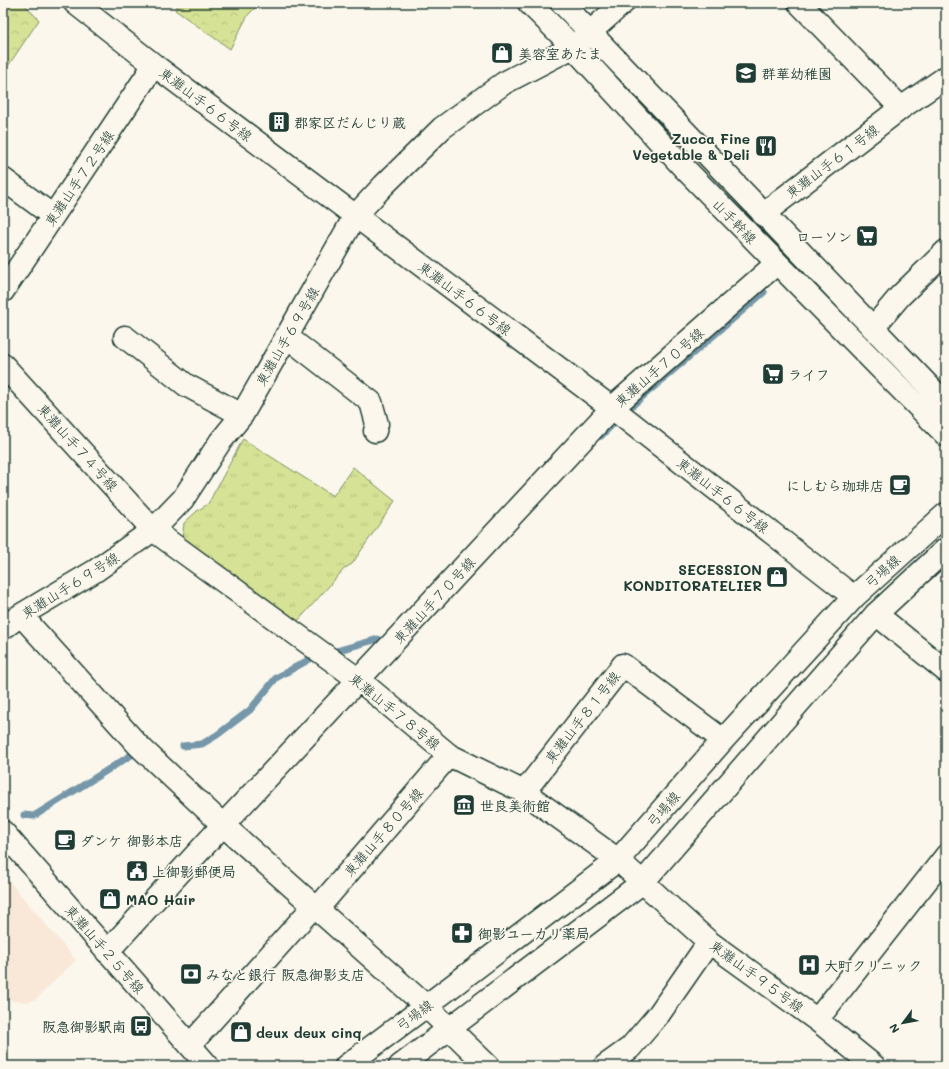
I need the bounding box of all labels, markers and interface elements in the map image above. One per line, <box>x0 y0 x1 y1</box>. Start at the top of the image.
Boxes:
shop icon: 美容室あたま <box>489 40 515 66</box>
place label: 美容室あたま <box>518 44 602 63</box>
school or university icon: 群華幼稚園 <box>733 60 759 86</box>
street label: 東灘山手６６号線 <box>156 63 256 145</box>
place label: 群華幼稚園 <box>762 64 832 83</box>
building icon: 郡家区だんじり蔵 <box>266 109 292 135</box>
place label: 郡家区だんじり蔵 <box>294 113 406 132</box>
street label: 東灘山手６１号線 <box>782 120 882 202</box>
street label: 東灘山手７２号線 <box>40 126 118 230</box>
place label: Zucca Fine Vegetable & Deli <box>632 129 750 164</box>
restaurant icon: Zucca Fine Vegetable & Deli <box>753 133 779 159</box>
street label: 山手幹線 <box>709 194 761 248</box>
supermarket icon: ローソン <box>854 223 880 249</box>
place label: ローソン <box>796 227 852 246</box>
street label: 東灘山手６６号線 <box>415 257 515 339</box>
street label: 東灘山手６９号線 <box>251 283 323 389</box>
street label: 東灘山手７０号線 <box>611 323 707 411</box>
supermarket icon: ライフ <box>760 361 786 387</box>
place label: ライフ <box>788 365 830 384</box>
street label: 東灘山手７４号線 <box>33 399 123 495</box>
street label: 東灘山手６６号線 <box>673 453 773 537</box>
cafe icon: にしむら珈琲店 <box>887 472 913 498</box>
place label: にしむら珈琲店 <box>786 476 884 495</box>
street label: 東灘山手６９号線 <box>17 547 123 623</box>
street label: 弓場線 <box>860 550 904 592</box>
street label: 東灘山手７０号線 <box>389 553 479 647</box>
place label: SECESSION KONDITORATELIER <box>623 560 762 595</box>
shop icon: SECESSION KONDITORATELIER <box>764 564 790 590</box>
street label: 東灘山手８１号線 <box>540 667 624 767</box>
street label: 東灘山手７８号線 <box>346 668 444 754</box>
street label: 東灘山手８０号線 <box>339 784 427 880</box>
street label: 弓場線 <box>642 787 684 831</box>
museum icon: 世良美術館 <box>451 792 477 818</box>
place label: 世良美術館 <box>480 796 550 815</box>
cafe icon: ダンケ 御影本店 <box>52 827 78 853</box>
place label: ダンケ 御影本店 <box>80 831 183 850</box>
public building icon: 上御影郵便局 <box>124 858 150 884</box>
place label: 上御影郵便局 <box>152 862 236 881</box>
shop icon: MAO Hair <box>97 886 123 912</box>
place label: MAO Hair <box>126 890 195 909</box>
street label: 東灘山手２５号線 <box>61 901 149 997</box>
pharmacy icon: 御影ユーカリ薬局 <box>449 920 475 946</box>
place label: 御影ユーカリ薬局 <box>478 924 590 943</box>
street label: 東灘山手９５号線 <box>706 935 808 1017</box>
hospital icon: 大町クリニック <box>796 952 822 978</box>
place label: 大町クリニック <box>824 956 922 975</box>
bank icon: みなと銀行 阪急御影支店 <box>178 961 204 987</box>
place label: みなと銀行 阪急御影支店 <box>206 965 365 984</box>
street label: 弓場線 <box>392 995 436 1035</box>
north arrow <box>883 1003 923 1043</box>
bus stop icon: 阪急御影駅南 <box>128 1013 154 1039</box>
place label: 阪急御影駅南 <box>42 1017 126 1036</box>
shop icon: deux deux cinq <box>228 1019 254 1045</box>
text: N <box>886 1021 903 1036</box>
place label: deux deux cinq <box>256 1023 361 1042</box>

